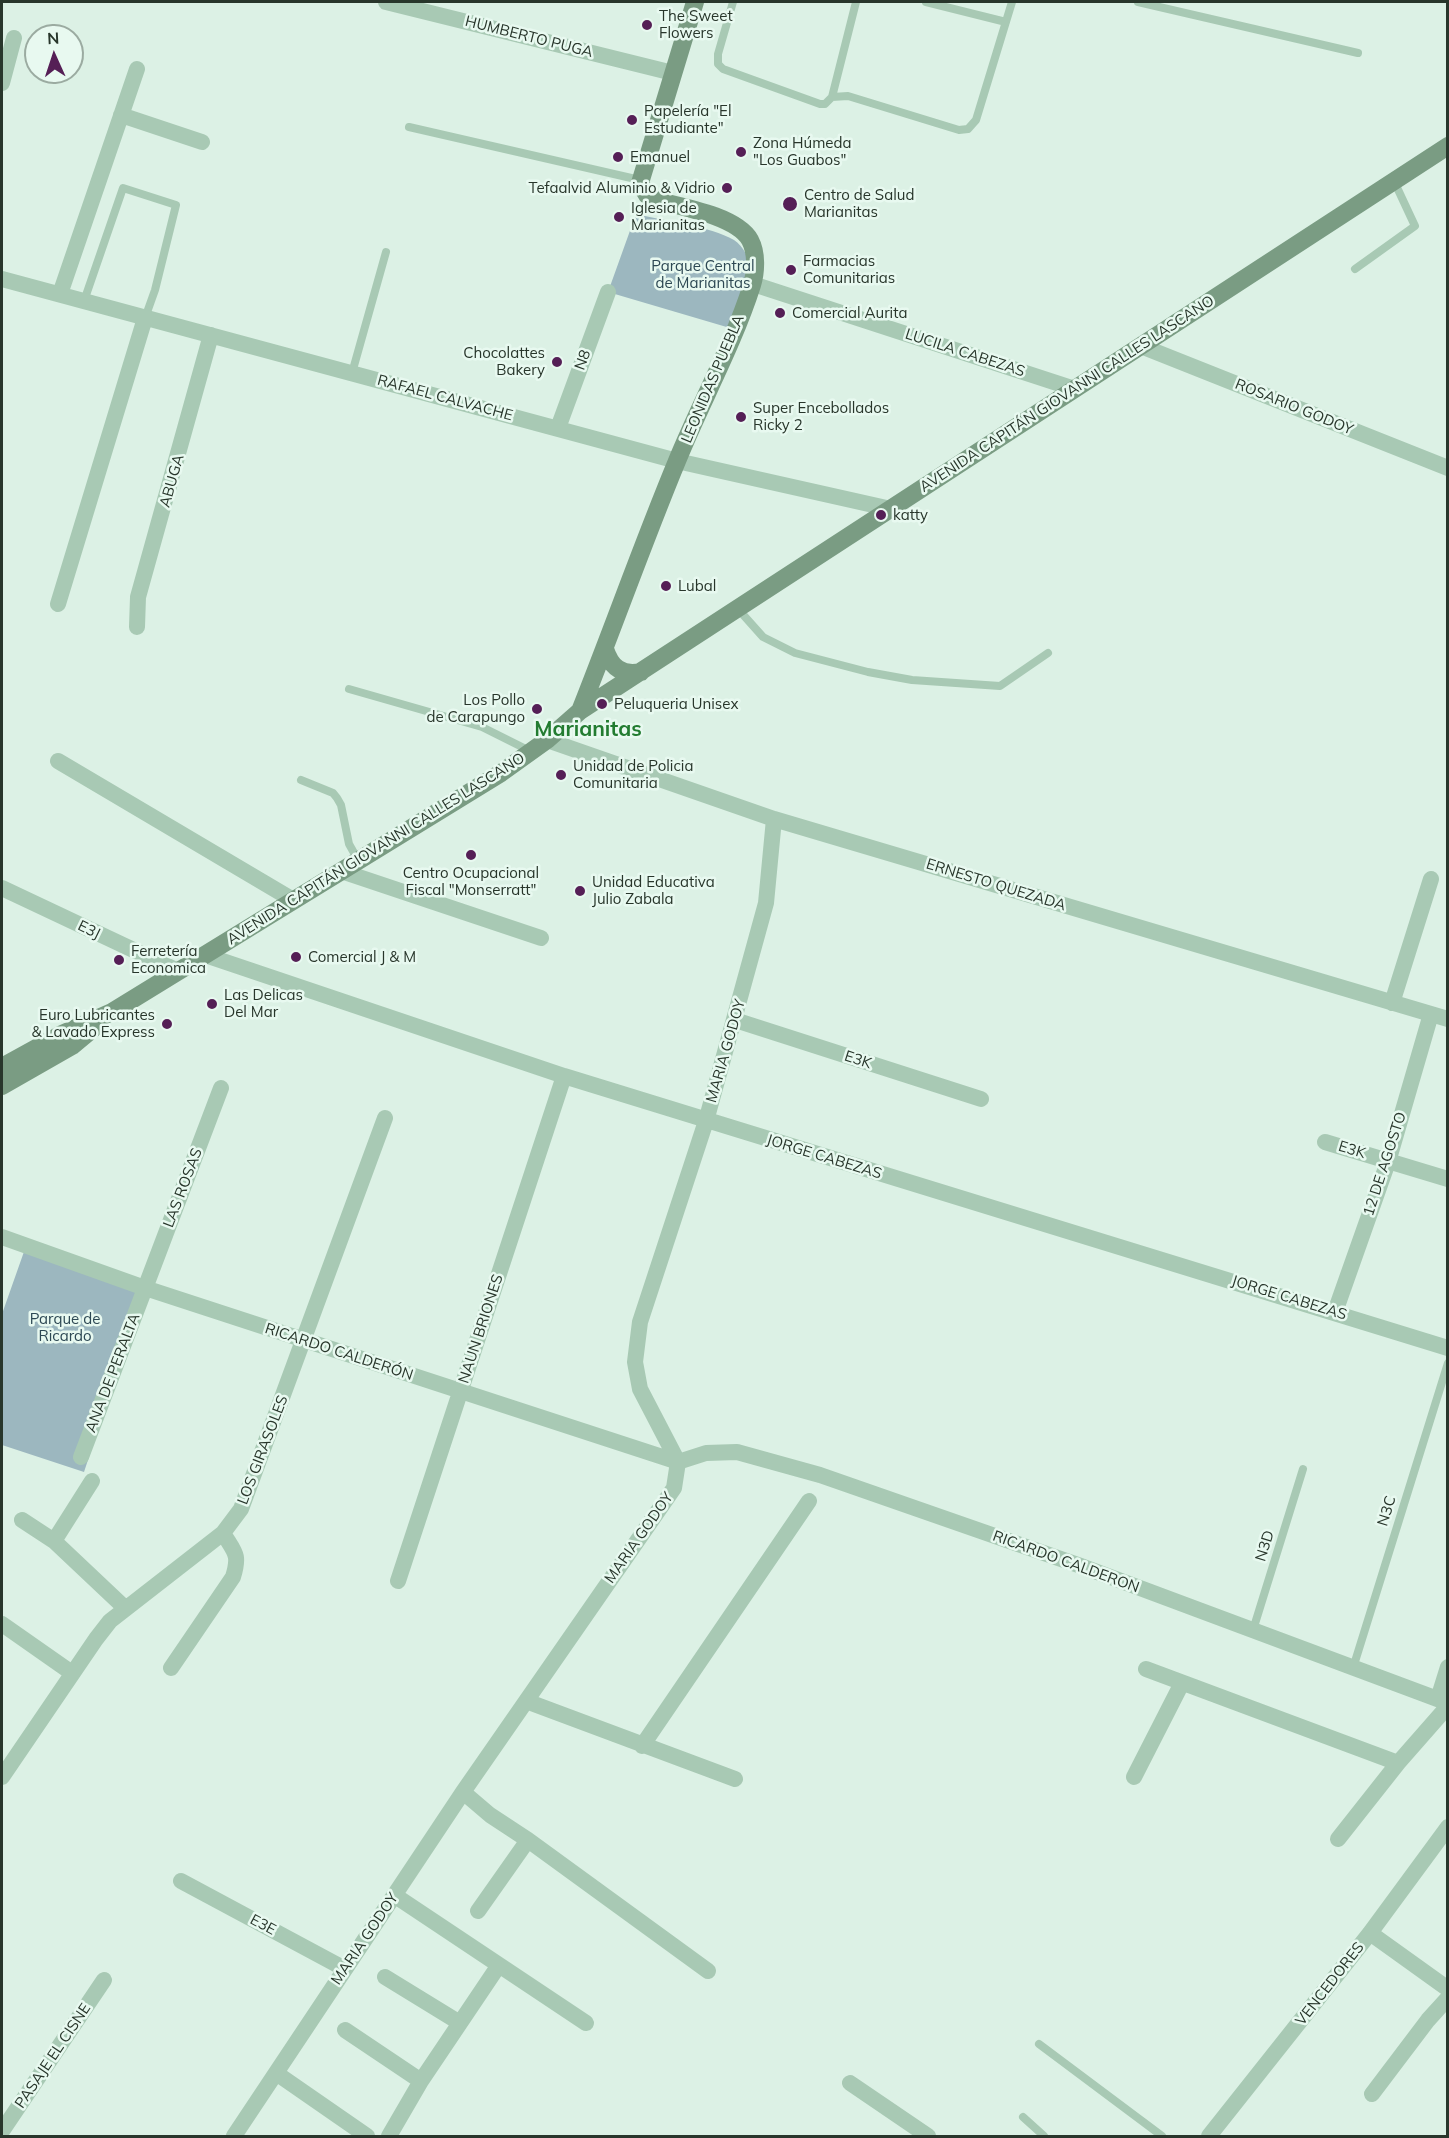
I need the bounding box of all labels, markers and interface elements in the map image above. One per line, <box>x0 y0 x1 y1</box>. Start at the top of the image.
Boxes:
place label: The Sweet Flowers <box>659 7 733 42</box>
street label: HUMBERTO PUGA <box>463 12 595 62</box>
marker: The Sweet Flowers <box>640 18 654 32</box>
north arrow <box>24 24 84 84</box>
text: N <box>47 28 60 48</box>
place label: Papelería "El Estudiante" <box>644 102 731 137</box>
marker: Papelería "El Estudiante" <box>625 113 639 127</box>
place label: Zona Húmeda "Los Guabos" <box>753 134 851 169</box>
marker: Zona Húmeda "Los Guabos" <box>734 145 748 159</box>
place label: Emanuel <box>630 148 690 166</box>
marker: Emanuel <box>611 150 625 164</box>
place label: Tefaalvid Aluminio & Vidrio <box>528 179 715 197</box>
marker: Tefaalvid Aluminio & Vidrio <box>720 181 734 195</box>
place label: Centro de Salud Marianitas <box>804 186 914 221</box>
marker: Centro de Salud Marianitas <box>781 195 799 213</box>
place label: Iglesia de Marianitas <box>631 199 705 234</box>
marker: Iglesia de Marianitas <box>612 210 626 224</box>
place label: Farmacias Comunitarias <box>803 252 895 287</box>
park label: Parque Central de Marianitas <box>651 257 755 292</box>
marker: Farmacias Comunitarias <box>784 263 798 277</box>
street label: AVENIDA CAPITÁN GIOVANNI CALLES LASCANO <box>916 292 1218 496</box>
place label: Comercial Aurita <box>792 304 907 322</box>
marker: Comercial Aurita <box>773 306 787 320</box>
street label: LEONIDAS PUEBLA <box>678 312 748 446</box>
street label: LUCILA CABEZAS <box>903 325 1027 381</box>
place label: Chocolattes Bakery <box>463 344 545 379</box>
street label: N8 <box>571 347 595 373</box>
marker: Chocolattes Bakery <box>550 355 564 369</box>
street label: RAFAEL CALVACHE <box>375 371 515 425</box>
street label: ROSARIO GODOY <box>1232 375 1356 439</box>
place label: Super Encebollados Ricky 2 <box>753 399 889 434</box>
marker: Super Encebollados Ricky 2 <box>734 410 748 424</box>
street label: ABUGA <box>156 452 188 510</box>
place label: katty <box>893 506 928 524</box>
marker: katty <box>874 508 888 522</box>
place label: Lubal <box>678 577 716 595</box>
marker: Lubal <box>659 579 673 593</box>
place label: Los Pollo de Carapungo <box>426 691 525 726</box>
place label: Peluqueria Unisex <box>614 695 738 713</box>
marker: Peluqueria Unisex <box>595 697 609 711</box>
marker: Los Pollo de Carapungo <box>530 702 544 716</box>
district label: Marianitas <box>534 717 642 743</box>
street label: AVENIDA CAPITÁN GIOVANNI CALLES LASCANO <box>224 749 528 949</box>
place label: Unidad de Policia Comunitaria <box>573 757 693 792</box>
marker: Unidad de Policia Comunitaria <box>554 768 568 782</box>
marker: Centro Ocupacional Fiscal "Monserratt" <box>464 848 478 862</box>
street label: ERNESTO QUEZADA <box>924 855 1068 915</box>
place label: Centro Ocupacional Fiscal "Monserratt" <box>403 864 539 899</box>
place label: Unidad Educativa Julio Zabala <box>592 873 715 908</box>
marker: Unidad Educativa Julio Zabala <box>573 884 587 898</box>
street label: E3J <box>75 917 103 943</box>
place label: Ferretería Economica <box>131 942 206 977</box>
place label: Comercial J & M <box>308 948 416 966</box>
marker: Comercial J & M <box>289 950 303 964</box>
marker: Ferretería Economica <box>112 953 126 967</box>
place label: Las Delicas Del Mar <box>224 986 303 1021</box>
marker: Las Delicas Del Mar <box>205 997 219 1011</box>
street label: MARIA GODOY <box>703 997 749 1105</box>
place label: Euro Lubricantes & Lavado Express <box>31 1006 155 1041</box>
marker: Euro Lubricantes & Lavado Express <box>160 1017 174 1031</box>
street label: E3K <box>842 1047 874 1073</box>
street label: 12 DE AGOSTO <box>1360 1110 1410 1218</box>
street label: JORGE CABEZAS <box>764 1131 884 1183</box>
street label: E3K <box>1336 1137 1368 1163</box>
street label: LAS ROSAS <box>160 1146 206 1230</box>
street label: NAUN BRIONES <box>455 1272 507 1386</box>
street label: JORGE CABEZAS <box>1229 1272 1349 1324</box>
park label: Parque de Ricardo <box>30 1310 100 1345</box>
street label: ANA DE PERALTA <box>82 1311 144 1435</box>
street label: RICARDO CALDERÓN <box>263 1320 415 1384</box>
street label: LOS GIRASOLES <box>234 1393 292 1507</box>
street label: MARIA GODOY <box>601 1489 677 1587</box>
street label: N3C <box>1374 1494 1400 1528</box>
street label: RICARDO CALDERON <box>990 1527 1142 1597</box>
street label: N3D <box>1252 1528 1278 1564</box>
street label: MARIA GODOY <box>328 1890 402 1988</box>
street label: E3E <box>247 1911 279 1939</box>
street label: VENCEDORES <box>1292 1939 1368 2029</box>
street label: PASAJE EL CISNE <box>11 2000 95 2112</box>

